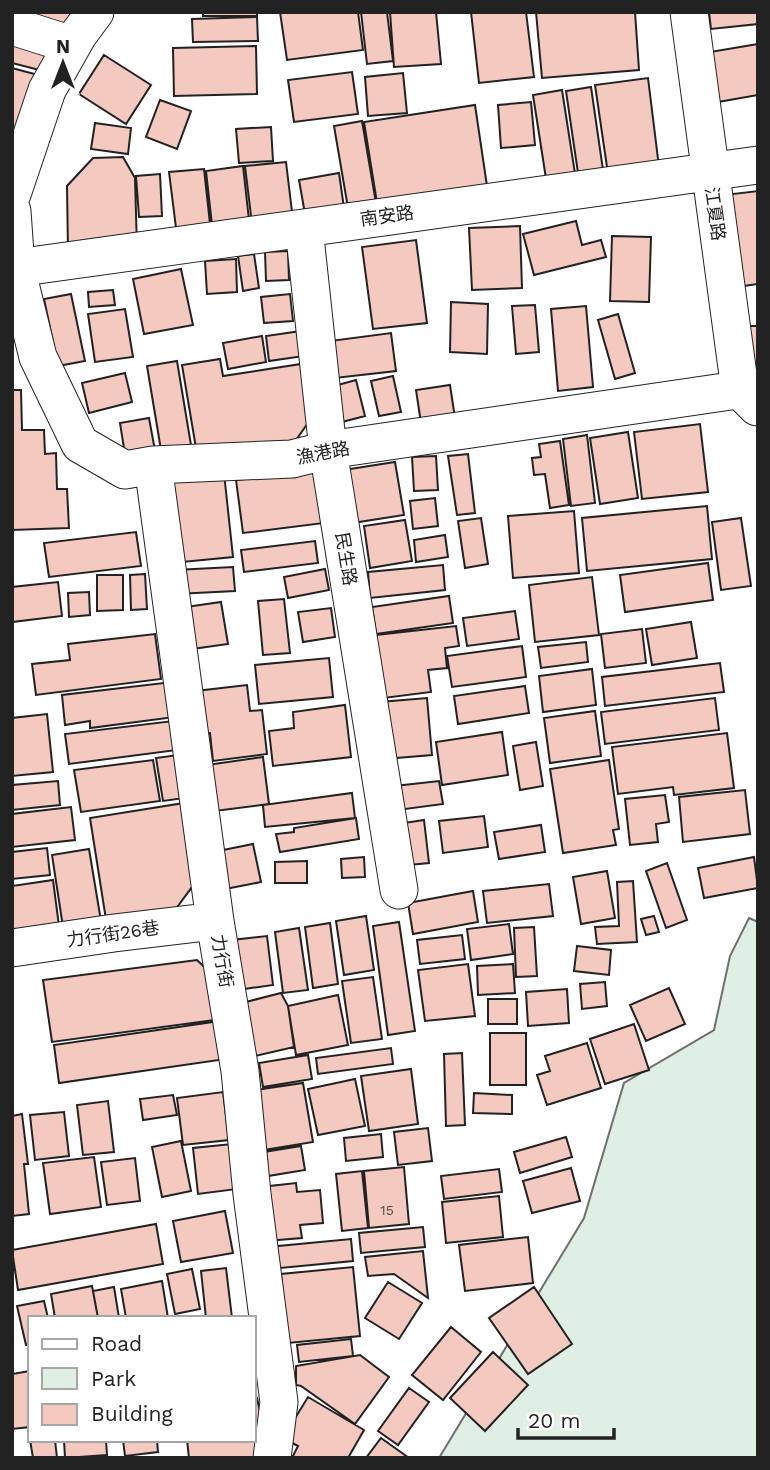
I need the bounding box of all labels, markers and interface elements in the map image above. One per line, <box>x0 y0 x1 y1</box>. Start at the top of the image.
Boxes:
north arrow <box>28 28 98 98</box>
text: N <box>56 35 70 58</box>
street label: 江夏路 <box>701 186 730 242</box>
street label: 南安路 <box>359 201 415 230</box>
street label: 漁港路 <box>294 437 351 468</box>
street label: 民生路 <box>332 531 361 587</box>
street label: 力行街26巷 <box>65 917 161 950</box>
street label: 力行街 <box>207 933 238 989</box>
house number: 15 <box>380 1202 394 1218</box>
legend <box>28 1316 256 1442</box>
text: Road <box>91 1331 142 1356</box>
text: Park <box>91 1366 136 1391</box>
scale bar <box>518 1396 614 1440</box>
text: Building <box>91 1401 173 1426</box>
text: 20 m <box>528 1408 580 1433</box>

